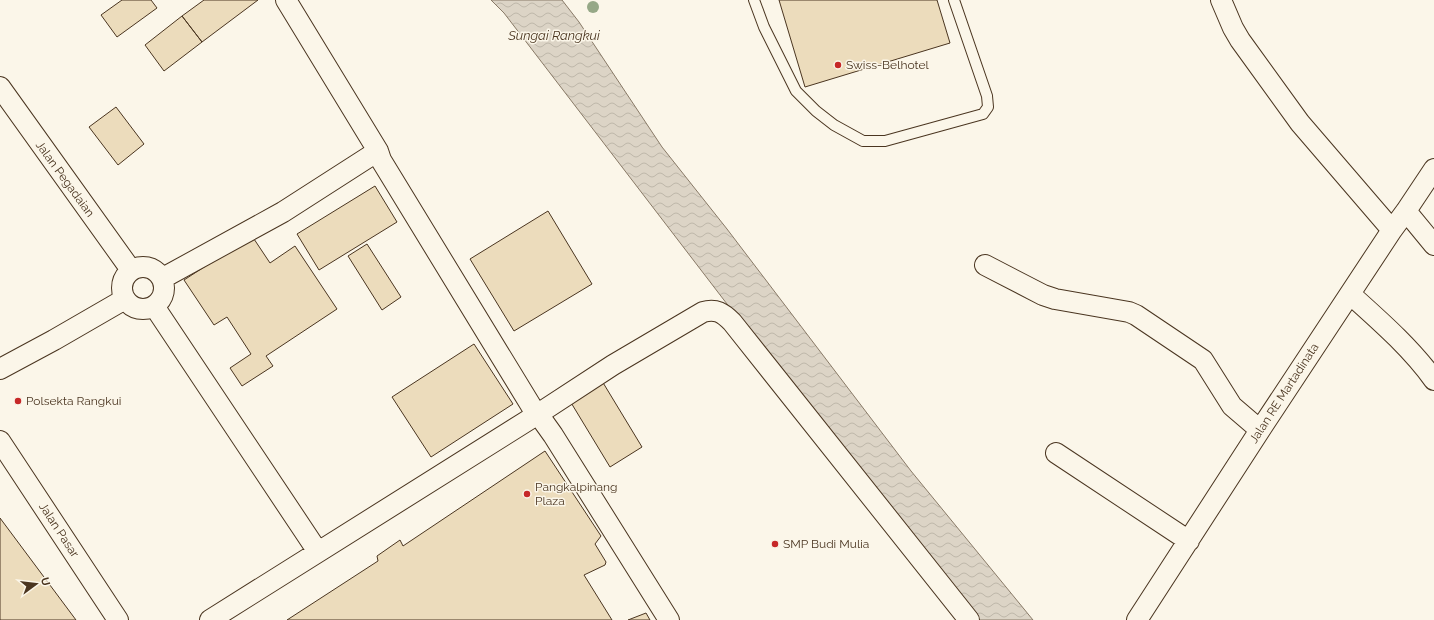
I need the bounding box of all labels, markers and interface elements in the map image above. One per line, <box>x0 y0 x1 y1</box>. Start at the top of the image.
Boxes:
water label: Sungai Rangkui <box>507 28 601 43</box>
place label: Swiss-Belhotel <box>846 58 929 72</box>
marker: Swiss-Belhotel <box>833 60 843 70</box>
street label: Jalan Pegadaian <box>33 138 97 220</box>
street label: Jalan RE Martadinata <box>1246 340 1322 446</box>
place label: Polsekta Rangkui <box>26 394 121 408</box>
marker: Polsekta Rangkui <box>13 396 23 406</box>
place label: Pangkalpinang Plaza <box>535 480 617 508</box>
marker: Pangkalpinang Plaza <box>522 489 532 499</box>
street label: Jalan Pasar <box>36 500 82 561</box>
place label: SMP Budi Mulia <box>783 537 869 551</box>
marker: SMP Budi Mulia <box>770 539 780 549</box>
north arrow <box>16 564 56 604</box>
text: U <box>38 576 53 587</box>

